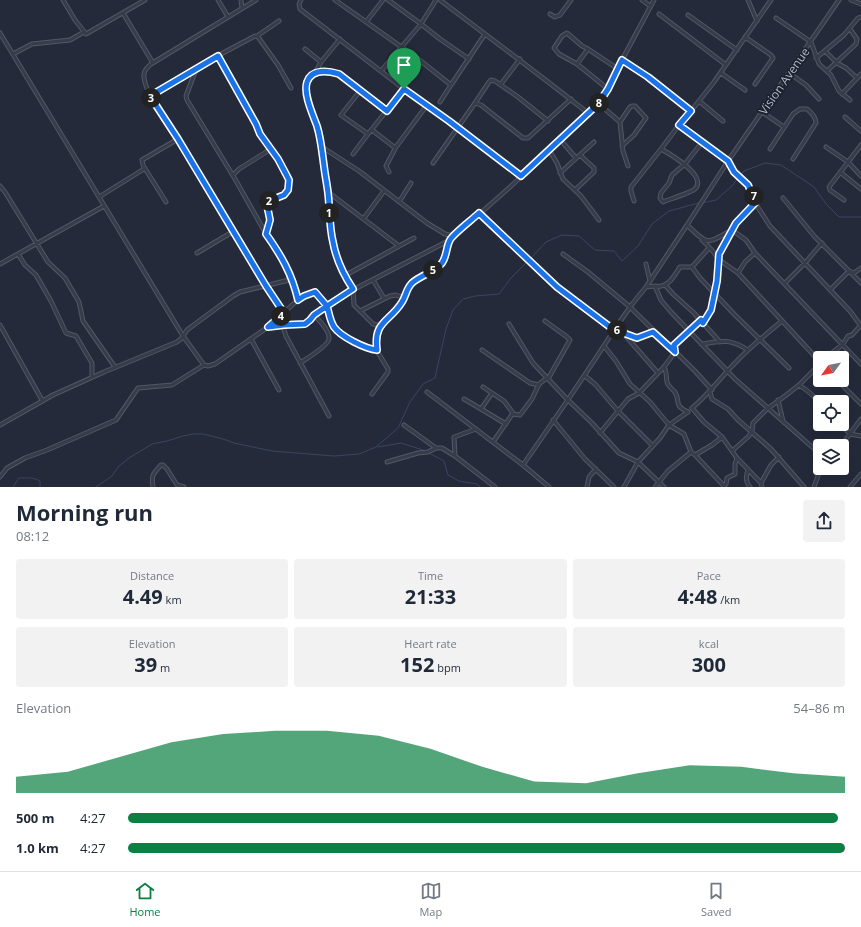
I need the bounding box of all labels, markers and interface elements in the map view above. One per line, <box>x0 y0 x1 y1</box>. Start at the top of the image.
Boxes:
street label: Vision Avenue <box>755 44 814 118</box>
pin <box>387 48 421 89</box>
icon: arrive <box>393 54 415 76</box>
pin: 3 <box>141 88 161 108</box>
text: 3 <box>148 90 154 105</box>
pin: 8 <box>589 93 609 113</box>
text: 8 <box>596 95 602 110</box>
pin: 7 <box>744 186 764 206</box>
text: 7 <box>751 188 757 203</box>
pin: 2 <box>259 191 279 211</box>
text: 2 <box>266 193 272 208</box>
pin: 1 <box>319 203 339 223</box>
text: 1 <box>326 205 332 220</box>
pin: 5 <box>423 260 443 280</box>
text: 5 <box>430 262 436 277</box>
pin: 4 <box>271 306 291 326</box>
text: 4 <box>278 308 284 323</box>
pin: 6 <box>607 320 627 340</box>
text: 6 <box>614 322 620 337</box>
north arrow <box>813 351 849 387</box>
map controls <box>813 351 849 475</box>
button: locate <box>813 395 849 431</box>
button: layers <box>813 439 849 475</box>
text: Morning run <box>16 497 153 527</box>
button: share <box>803 500 845 542</box>
text: 08:12 <box>16 527 49 545</box>
text: Distance <box>130 568 174 583</box>
text: Time <box>418 568 443 583</box>
text: Pace <box>697 568 721 583</box>
text: 4.49 <box>123 583 163 610</box>
text: 21:33 <box>405 583 456 610</box>
text: 4:48 <box>677 583 717 610</box>
text: km <box>163 592 182 607</box>
text: /km <box>717 592 740 607</box>
text: Elevation <box>129 636 176 651</box>
text: Heart rate <box>404 636 457 651</box>
text: kcal <box>699 636 719 651</box>
text: 39 <box>134 651 157 678</box>
text: 152 <box>400 651 434 678</box>
text: 300 <box>692 651 726 678</box>
text: m <box>157 660 170 675</box>
text: bpm <box>434 660 461 675</box>
text: Elevation <box>16 699 71 717</box>
text: 54–86 m <box>793 699 845 717</box>
text: 500 m <box>16 809 54 827</box>
text: 4:27 <box>80 809 106 827</box>
text: 1.0 km <box>16 839 59 857</box>
text: 4:27 <box>80 839 106 857</box>
tab: Home <box>129 880 161 919</box>
tab: Map <box>419 880 442 919</box>
tab: Saved <box>701 880 732 919</box>

